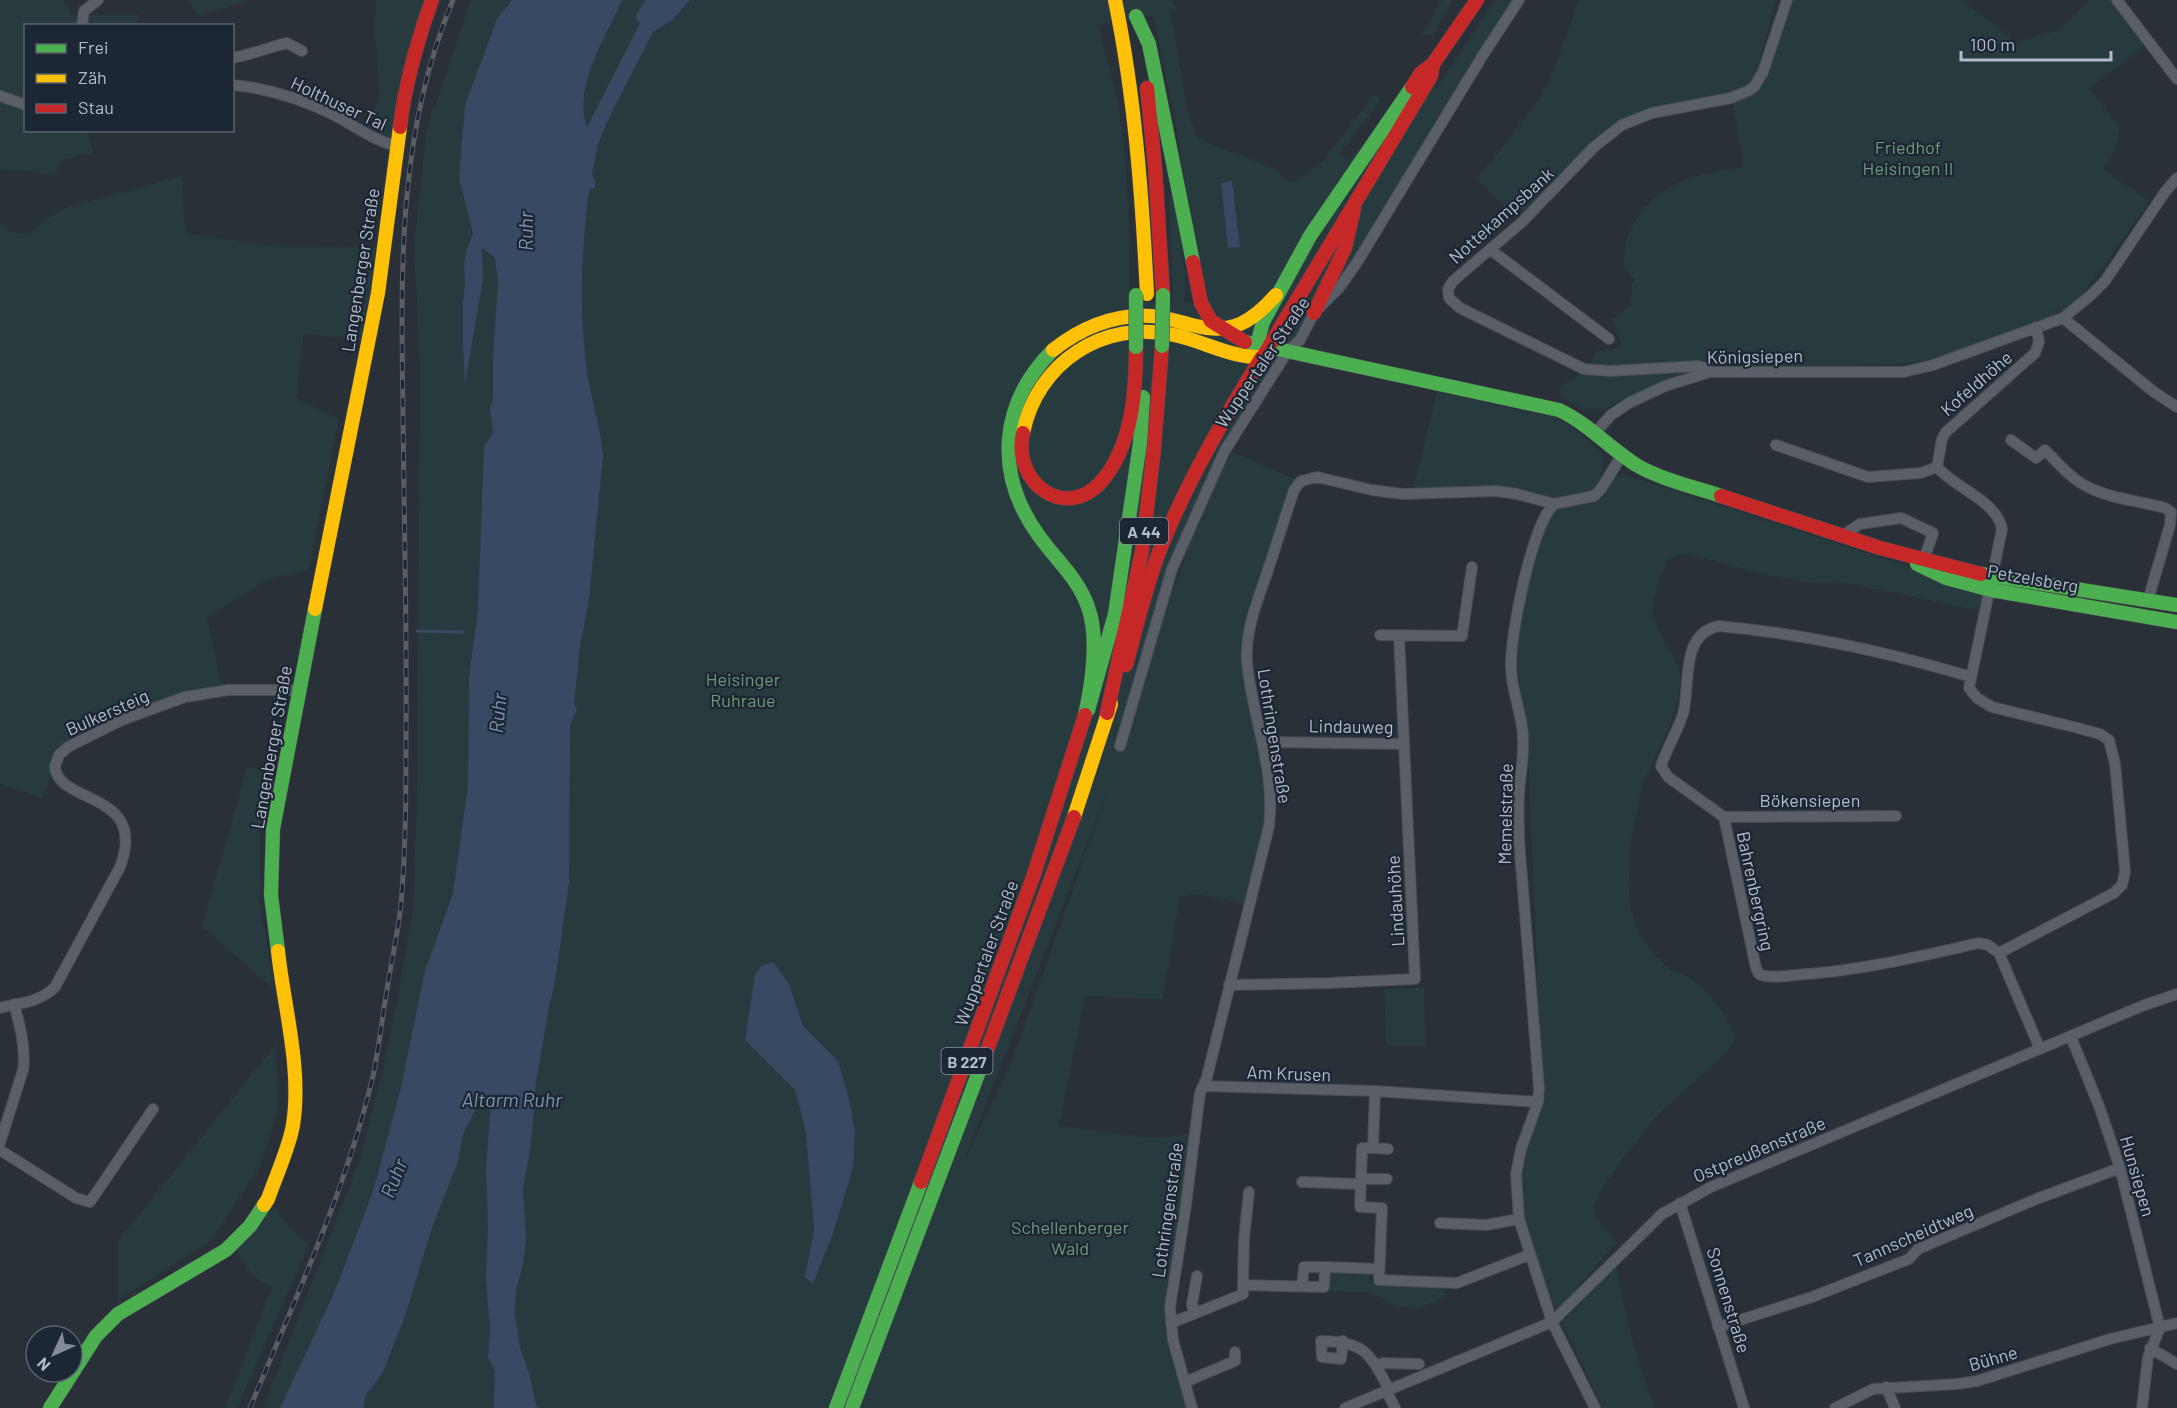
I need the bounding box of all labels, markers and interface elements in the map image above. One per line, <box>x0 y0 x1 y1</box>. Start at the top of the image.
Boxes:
legend <box>24 24 234 132</box>
scale bar <box>1961 24 2111 62</box>
text: 100 m <box>1970 33 2015 55</box>
text: Frei <box>78 36 109 58</box>
text: Zäh <box>78 66 107 88</box>
street label: Holthuser Tal <box>288 71 390 135</box>
text: Stau <box>78 96 114 118</box>
park label: Friedhof Heisingen II <box>1863 136 1953 179</box>
street label: Nottekampsbank <box>1444 162 1558 268</box>
street label: Langenberger Straße <box>336 187 384 353</box>
water label: Ruhr <box>513 210 537 251</box>
street label: Wuppertaler Straße <box>1210 292 1314 432</box>
street label: Königsiepen <box>1707 344 1803 368</box>
street label: Kofeldhöhe <box>1936 346 2016 420</box>
road number: A 44 <box>1120 518 1168 544</box>
street label: Petzelsberg <box>1986 559 2080 597</box>
street label: Langenberger Straße <box>246 664 296 830</box>
street label: Lothringenstraße <box>1253 667 1297 805</box>
park label: Heisinger Ruhraue <box>706 668 781 711</box>
street label: Bulkersteig <box>62 684 152 740</box>
water label: Ruhr <box>483 691 511 734</box>
street label: Lindauweg <box>1308 714 1394 738</box>
street label: Memelstraße <box>1493 763 1517 865</box>
street label: Bökensiepen <box>1760 789 1860 811</box>
street label: Bahrenbergring <box>1733 829 1779 953</box>
street label: Lindauhöhe <box>1382 855 1408 947</box>
street label: Wuppertaler Straße <box>949 877 1023 1029</box>
road number: B 227 <box>942 1048 992 1074</box>
street label: Am Krusen <box>1246 1061 1332 1085</box>
water label: Altarm Ruhr <box>462 1087 563 1111</box>
street label: Ostpreußenstraße <box>1689 1111 1829 1187</box>
street label: Hunsiepen <box>2116 1133 2160 1219</box>
street label: Lothringenstraße <box>1147 1141 1187 1279</box>
water label: Ruhr <box>374 1154 412 1201</box>
street label: Tannscheidtweg <box>1850 1199 1976 1271</box>
park label: Schellenberger Wald <box>1011 1216 1129 1259</box>
street label: Sonnenstraße <box>1702 1244 1756 1356</box>
north arrow <box>24 1324 84 1384</box>
street label: Bühne <box>1966 1341 2020 1375</box>
text: N <box>33 1354 54 1375</box>

